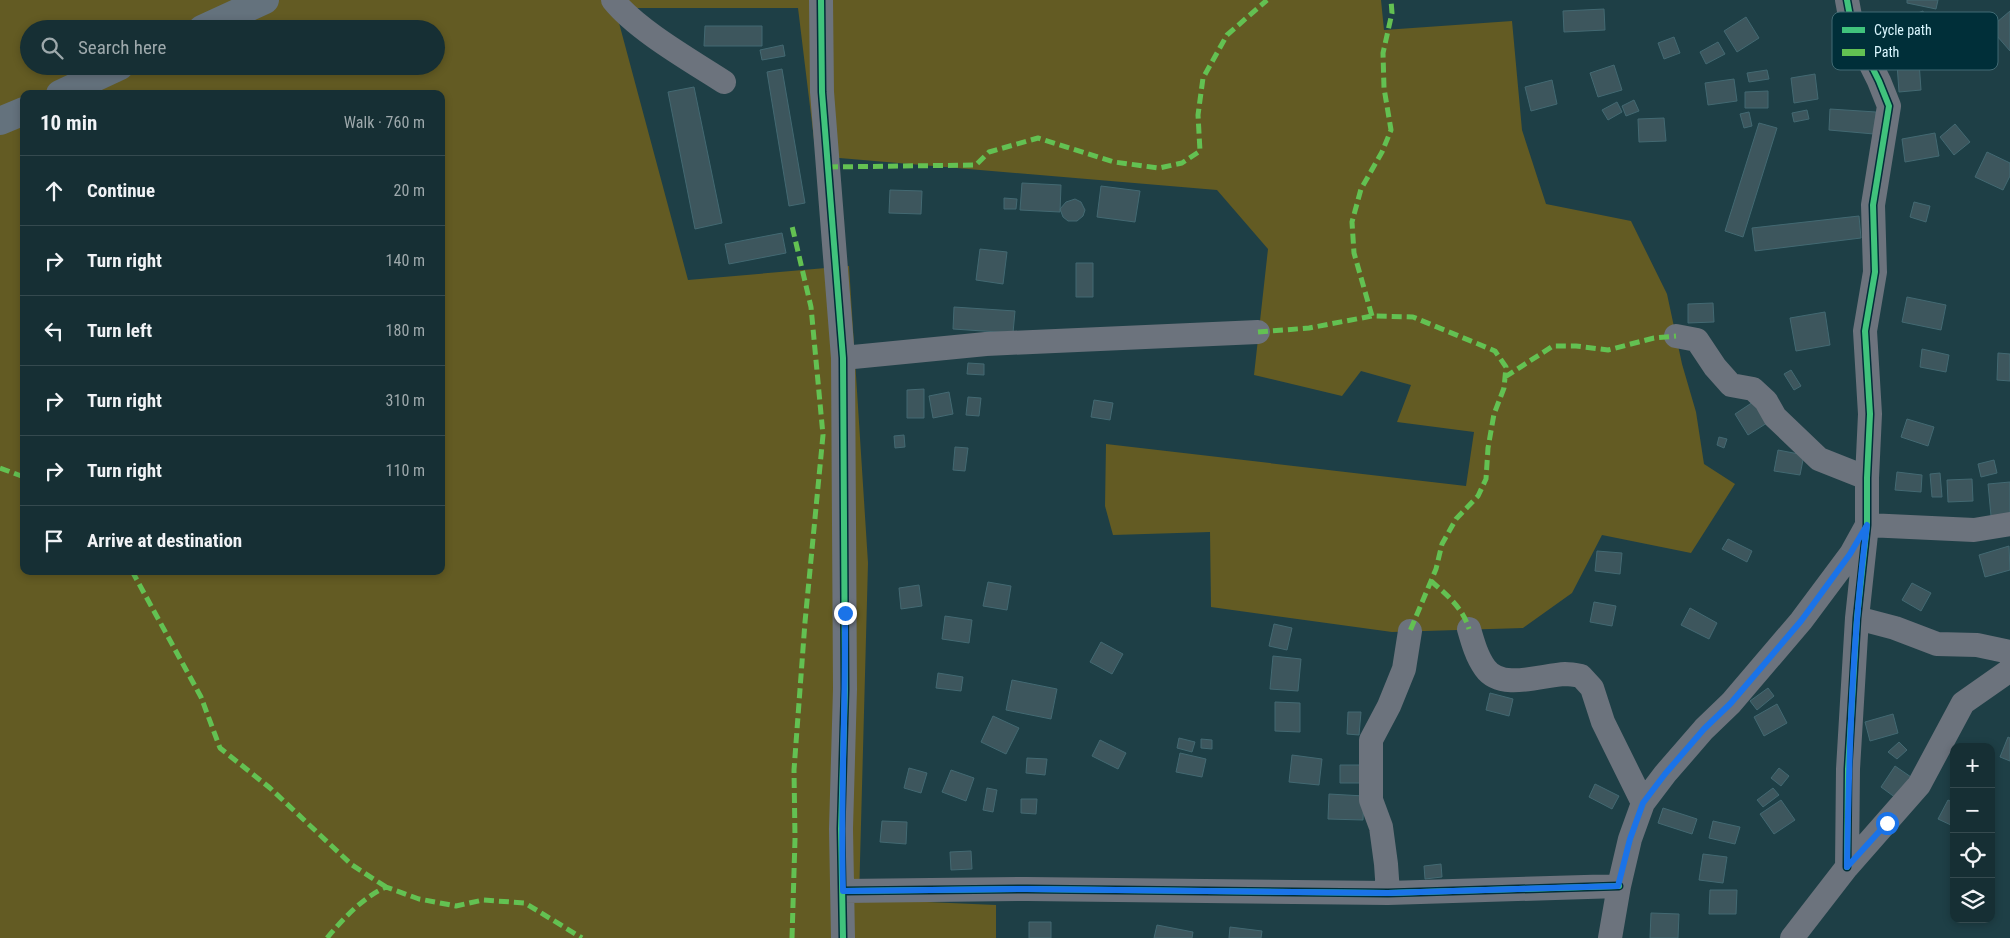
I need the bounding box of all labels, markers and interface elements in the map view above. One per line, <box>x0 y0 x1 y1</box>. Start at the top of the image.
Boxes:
legend <box>1832 12 1998 70</box>
search box <box>20 20 445 75</box>
text: Cycle path <box>1874 22 1932 38</box>
icon: search <box>38 34 66 62</box>
text: Search here <box>78 36 166 59</box>
text: Path <box>1874 44 1899 60</box>
text: 10 min <box>40 111 97 135</box>
text: Walk · 760 m <box>344 113 425 132</box>
icon: ahead <box>40 177 68 205</box>
text: Continue <box>87 179 155 202</box>
text: 20 m <box>393 181 425 200</box>
icon: right <box>40 247 68 275</box>
text: Turn right <box>87 249 162 272</box>
text: 140 m <box>386 251 425 270</box>
icon: left <box>40 317 68 345</box>
text: Turn left <box>87 319 152 342</box>
text: 180 m <box>386 321 425 340</box>
icon: right <box>40 387 68 415</box>
text: Turn right <box>87 389 162 412</box>
text: 310 m <box>386 391 425 410</box>
icon: right <box>40 457 68 485</box>
text: Turn right <box>87 459 162 482</box>
text: 110 m <box>386 461 425 480</box>
icon: arrive <box>40 527 68 555</box>
text: Arrive at destination <box>87 529 242 552</box>
route end <box>834 602 857 625</box>
map controls <box>1950 743 1995 923</box>
button: + <box>1950 743 1995 788</box>
button: − <box>1950 788 1995 833</box>
route start <box>1876 812 1899 835</box>
button: locate <box>1950 833 1995 878</box>
button: layers <box>1950 878 1995 923</box>

